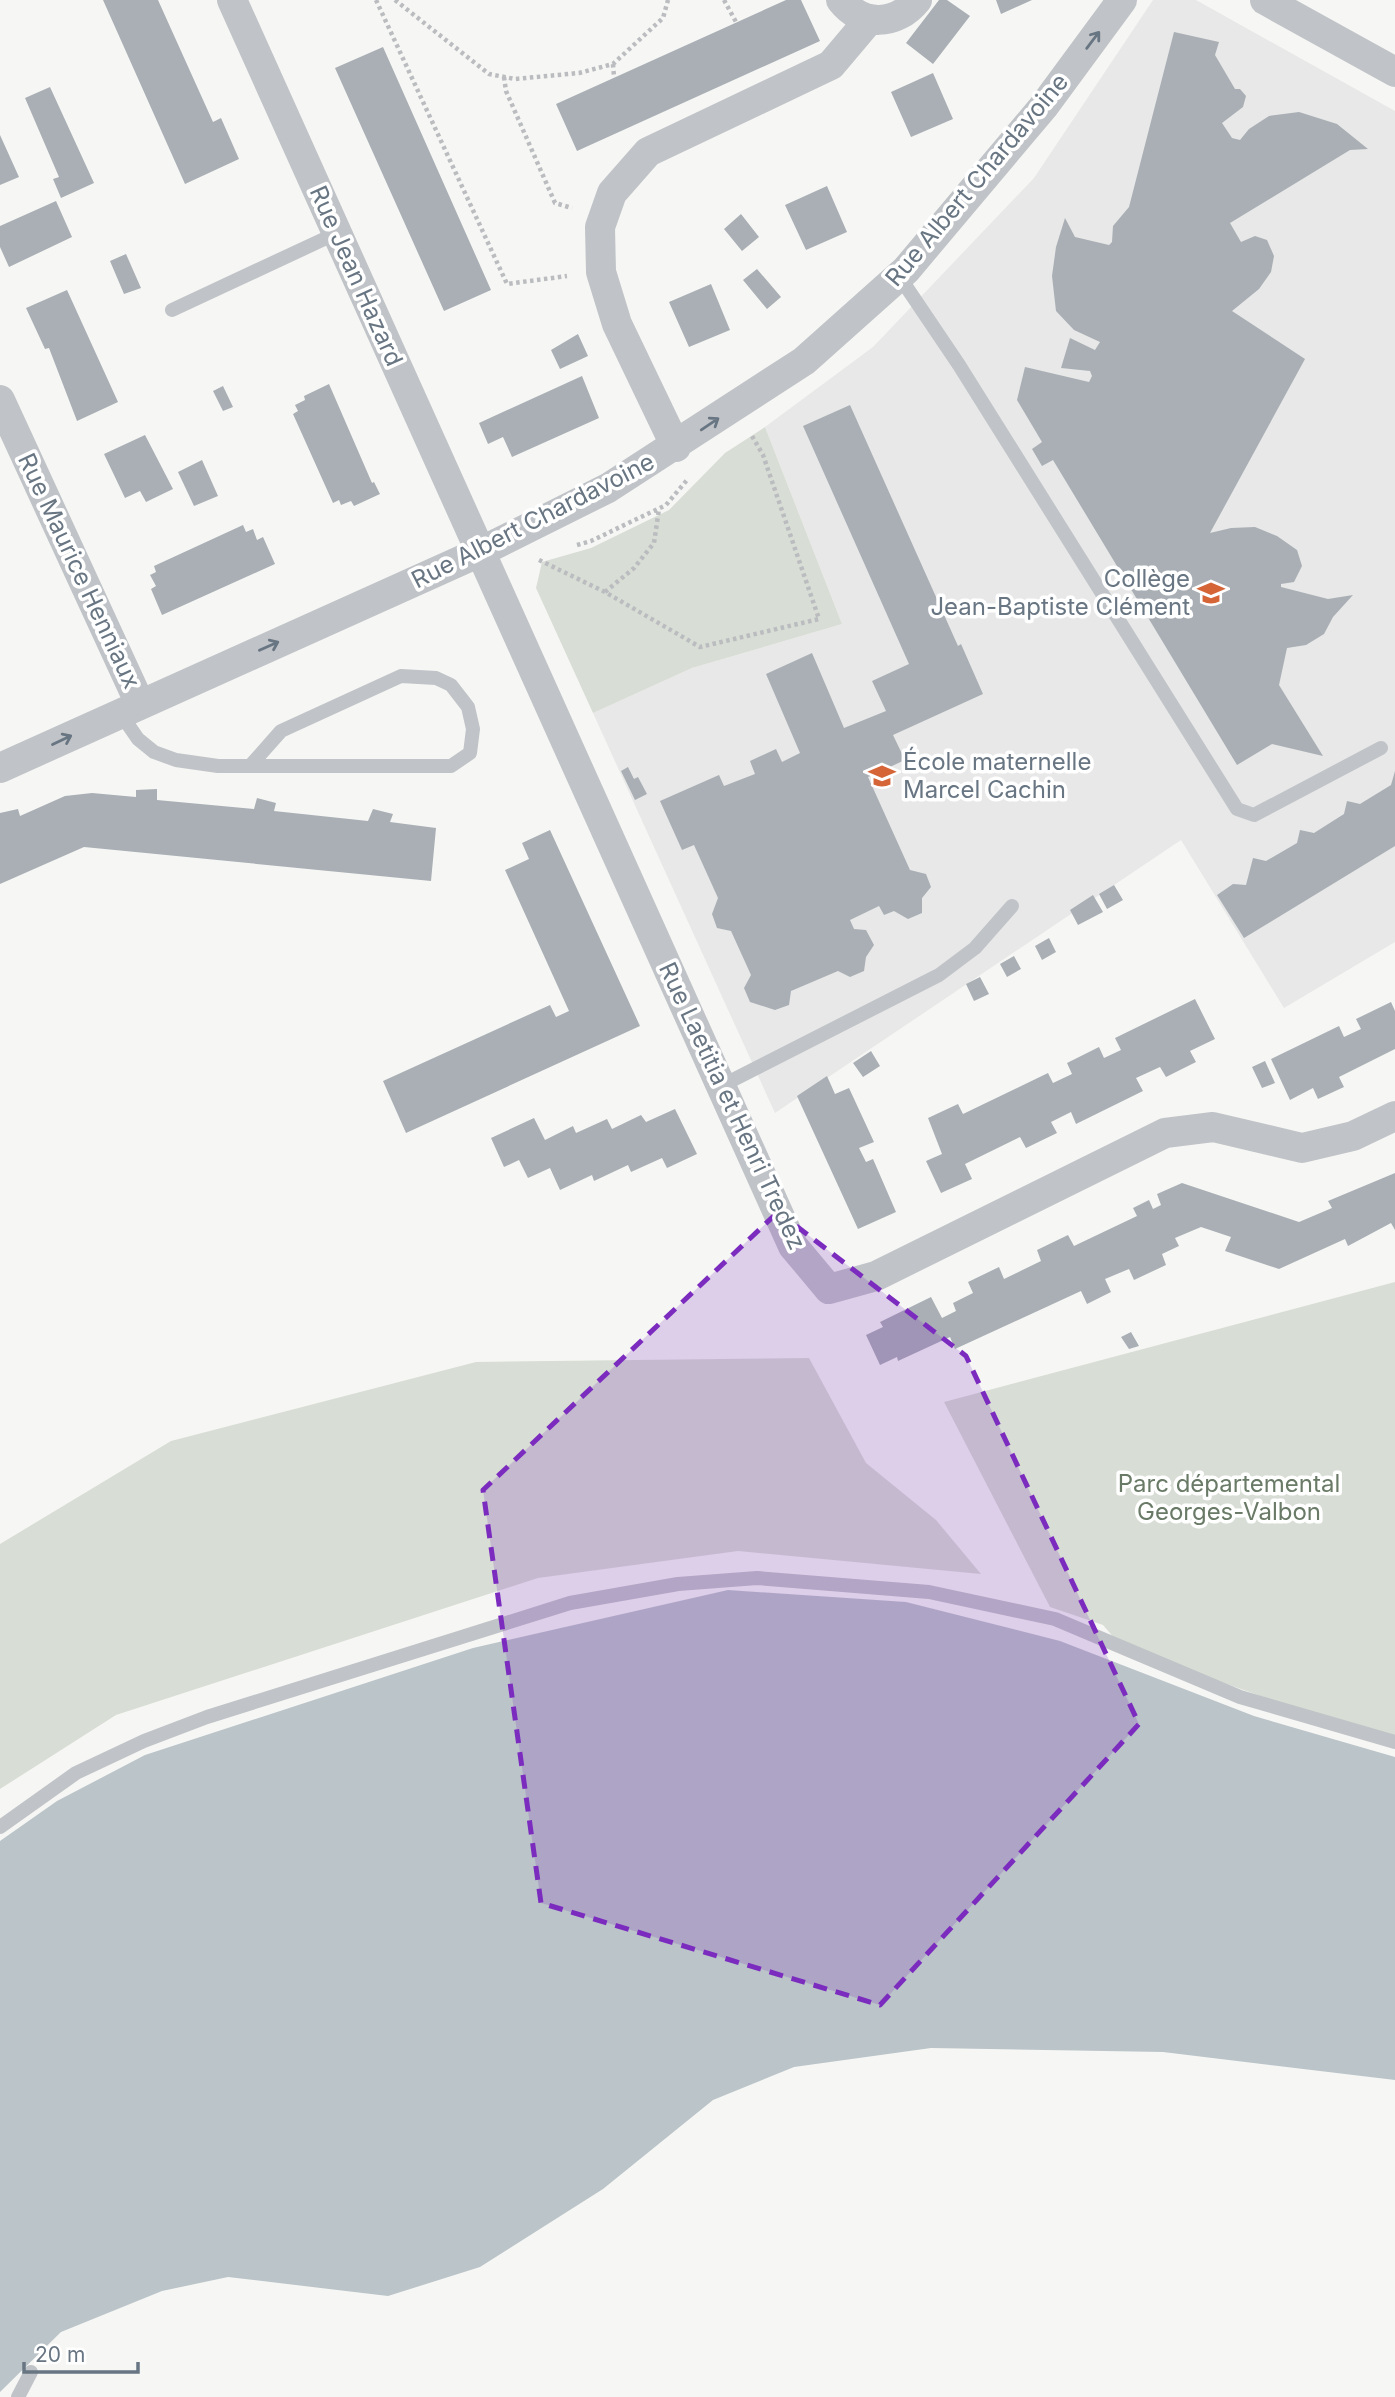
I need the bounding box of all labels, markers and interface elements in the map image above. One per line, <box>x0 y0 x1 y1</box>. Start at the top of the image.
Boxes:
one-way arrow <box>1086 31 1100 50</box>
street label: Rue Albert Chardavoine <box>879 68 1074 292</box>
street label: Rue Jean Hazard <box>304 181 409 370</box>
one-way arrow <box>700 417 719 431</box>
street label: Rue Albert Chardavoine <box>407 447 659 594</box>
street label: Rue Maurice Henniaux <box>12 449 147 693</box>
place label: Collège Jean-Baptiste Clément <box>930 564 1190 621</box>
school or university icon: Collège Jean-Baptiste Clément <box>1196 578 1226 608</box>
one-way arrow <box>258 639 280 652</box>
one-way arrow <box>51 733 72 746</box>
place label: École maternelle Marcel Cachin <box>903 746 1091 804</box>
school or university icon: École maternelle Marcel Cachin <box>867 761 897 791</box>
street label: Rue Laetitia et Henri Tredez <box>653 957 812 1254</box>
park label: Parc départemental Georges-Valbon <box>1118 1469 1340 1526</box>
scale bar <box>24 2330 138 2374</box>
text: 20 m <box>35 2342 85 2367</box>

